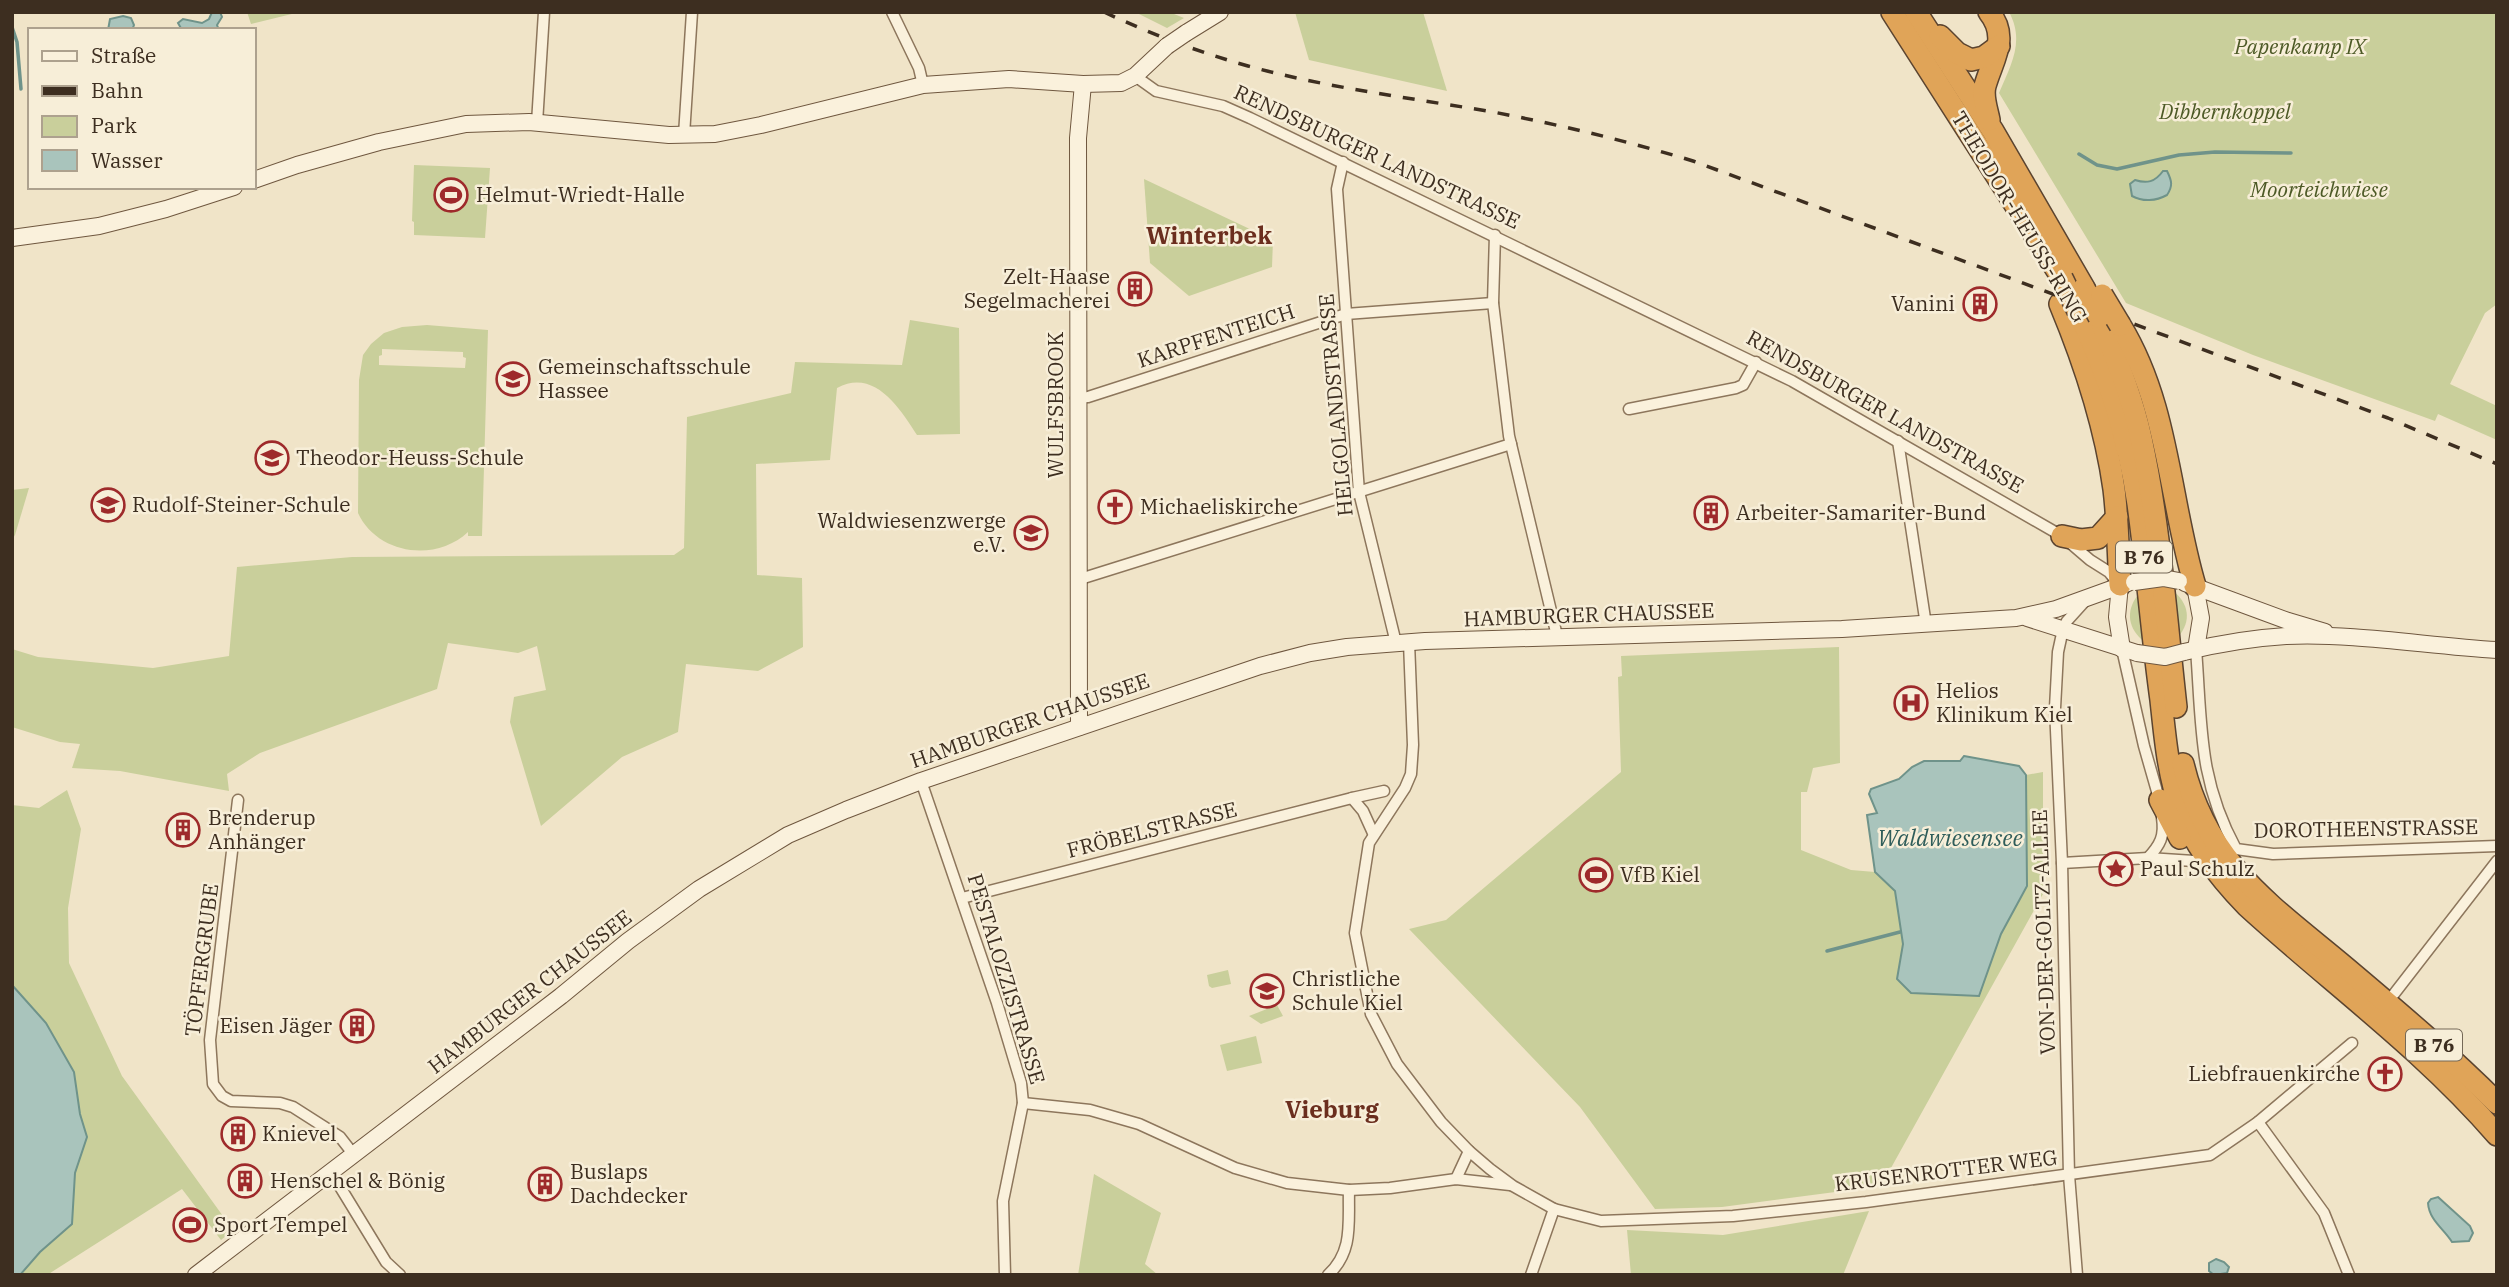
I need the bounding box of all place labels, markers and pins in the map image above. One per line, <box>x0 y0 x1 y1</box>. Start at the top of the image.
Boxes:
sports icon: Helmut-Wriedt-Halle <box>432 176 470 214</box>
place label: Helmut-Wriedt-Halle <box>476 180 685 208</box>
place label: Zelt-Haase Segelmacherei <box>964 262 1110 314</box>
building icon: Zelt-Haase Segelmacherei <box>1116 270 1154 308</box>
building icon: Vanini <box>1961 285 1999 323</box>
place label: Vanini <box>1891 289 1955 317</box>
place label: Gemeinschaftsschule Hassee <box>538 352 751 404</box>
school or university icon: Gemeinschaftsschule Hassee <box>494 360 532 398</box>
school or university icon: Theodor-Heuss-Schule <box>253 439 291 477</box>
place label: Theodor-Heuss-Schule <box>296 443 524 471</box>
school or university icon: Rudolf-Steiner-Schule <box>89 486 127 524</box>
church icon: Michaeliskirche <box>1096 488 1134 526</box>
place label: Rudolf-Steiner-Schule <box>132 490 350 518</box>
place label: Michaeliskirche <box>1140 492 1298 520</box>
building icon: Arbeiter-Samariter-Bund <box>1692 494 1730 532</box>
place label: Arbeiter-Samariter-Bund <box>1736 498 1986 526</box>
place label: Waldwiesenzwerge e.V. <box>817 506 1006 558</box>
school or university icon: Waldwiesenzwerge e.V. <box>1012 514 1050 552</box>
place label: Helios Klinikum Kiel <box>1936 676 2073 728</box>
hospital icon: Helios Klinikum Kiel <box>1892 684 1930 722</box>
place label: Brenderup Anhänger <box>208 803 316 855</box>
building icon: Brenderup Anhänger <box>164 811 202 849</box>
place icon: Paul Schulz <box>2097 850 2135 888</box>
place label: Paul Schulz <box>2140 854 2255 882</box>
sports icon: VfB Kiel <box>1577 856 1615 894</box>
place label: VfB Kiel <box>1620 860 1700 888</box>
place label: Christliche Schule Kiel <box>1292 964 1403 1016</box>
school or university icon: Christliche Schule Kiel <box>1248 972 1286 1010</box>
building icon: Eisen Jäger <box>338 1007 376 1045</box>
place label: Eisen Jäger <box>219 1011 333 1039</box>
church icon: Liebfrauenkirche <box>2366 1055 2404 1093</box>
place label: Liebfrauenkirche <box>2188 1059 2360 1087</box>
building icon: Knievel <box>219 1115 257 1153</box>
place label: Knievel <box>262 1119 337 1147</box>
place label: Buslaps Dachdecker <box>570 1157 688 1209</box>
building icon: Henschel & Bönig <box>226 1162 264 1200</box>
building icon: Buslaps Dachdecker <box>526 1165 564 1203</box>
place label: Henschel & Bönig <box>270 1166 446 1194</box>
sports icon: Sport Tempel <box>171 1206 209 1244</box>
place label: Sport Tempel <box>214 1210 348 1238</box>

